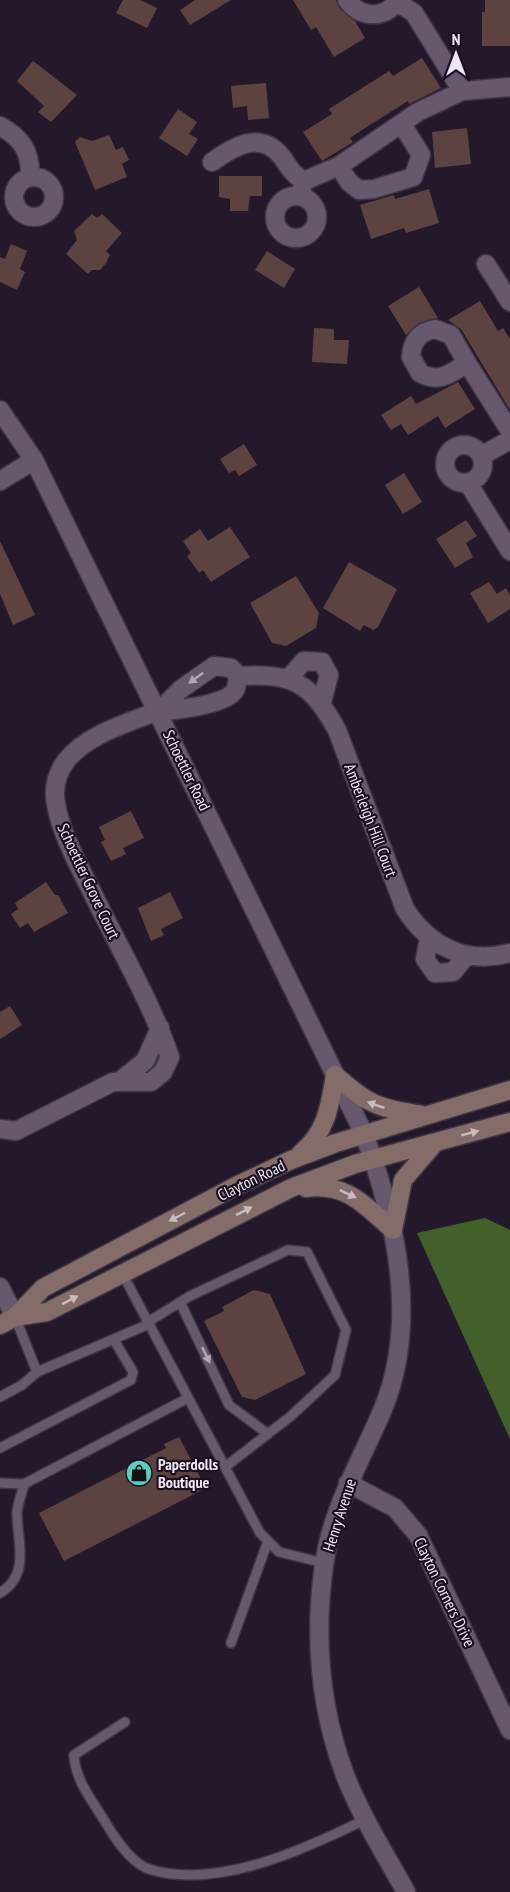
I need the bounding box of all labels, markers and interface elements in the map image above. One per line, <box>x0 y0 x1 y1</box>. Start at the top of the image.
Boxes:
north arrow <box>426 24 486 84</box>
text: N <box>452 29 460 49</box>
one-way arrow <box>188 672 204 684</box>
street label: Schoettler Road <box>159 726 215 814</box>
street label: Amberleigh Hill Court <box>340 760 402 880</box>
street label: Schoettler Grove Court <box>53 820 125 942</box>
one-way arrow <box>367 1100 385 1109</box>
one-way arrow <box>462 1128 480 1137</box>
street label: Clayton Road <box>214 1155 288 1205</box>
one-way arrow <box>339 1190 356 1199</box>
one-way arrow <box>235 1207 252 1216</box>
one-way arrow <box>168 1212 185 1222</box>
one-way arrow <box>62 1295 79 1305</box>
one-way arrow <box>201 1346 210 1363</box>
place label: Paperdolls Boutique <box>158 1454 219 1492</box>
shop icon: Paperdolls Boutique <box>124 1458 154 1488</box>
street label: Henry Avenue <box>318 1476 360 1554</box>
street label: Clayton Corners Drive <box>410 1534 480 1650</box>

